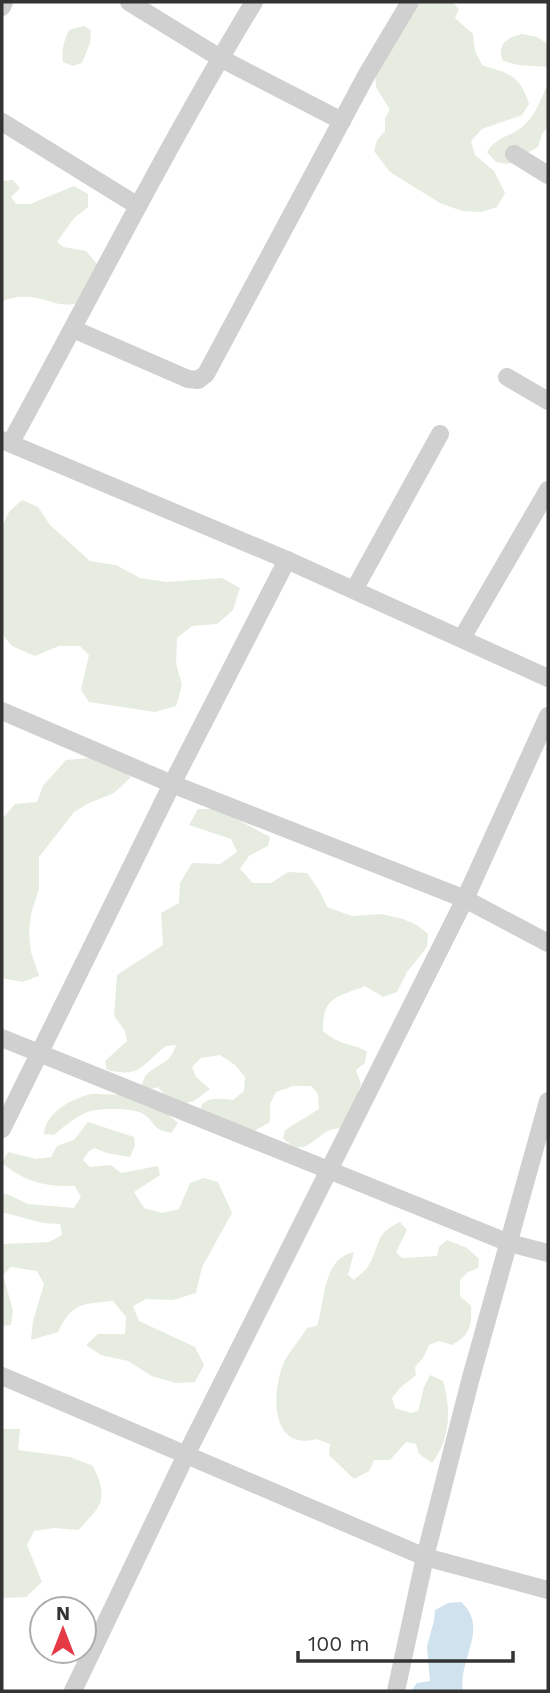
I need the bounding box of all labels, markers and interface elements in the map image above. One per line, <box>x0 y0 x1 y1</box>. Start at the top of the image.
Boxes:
north arrow <box>28 1595 98 1665</box>
text: N <box>56 1602 70 1625</box>
scale bar <box>298 1620 513 1664</box>
text: 100 m <box>308 1631 370 1656</box>

